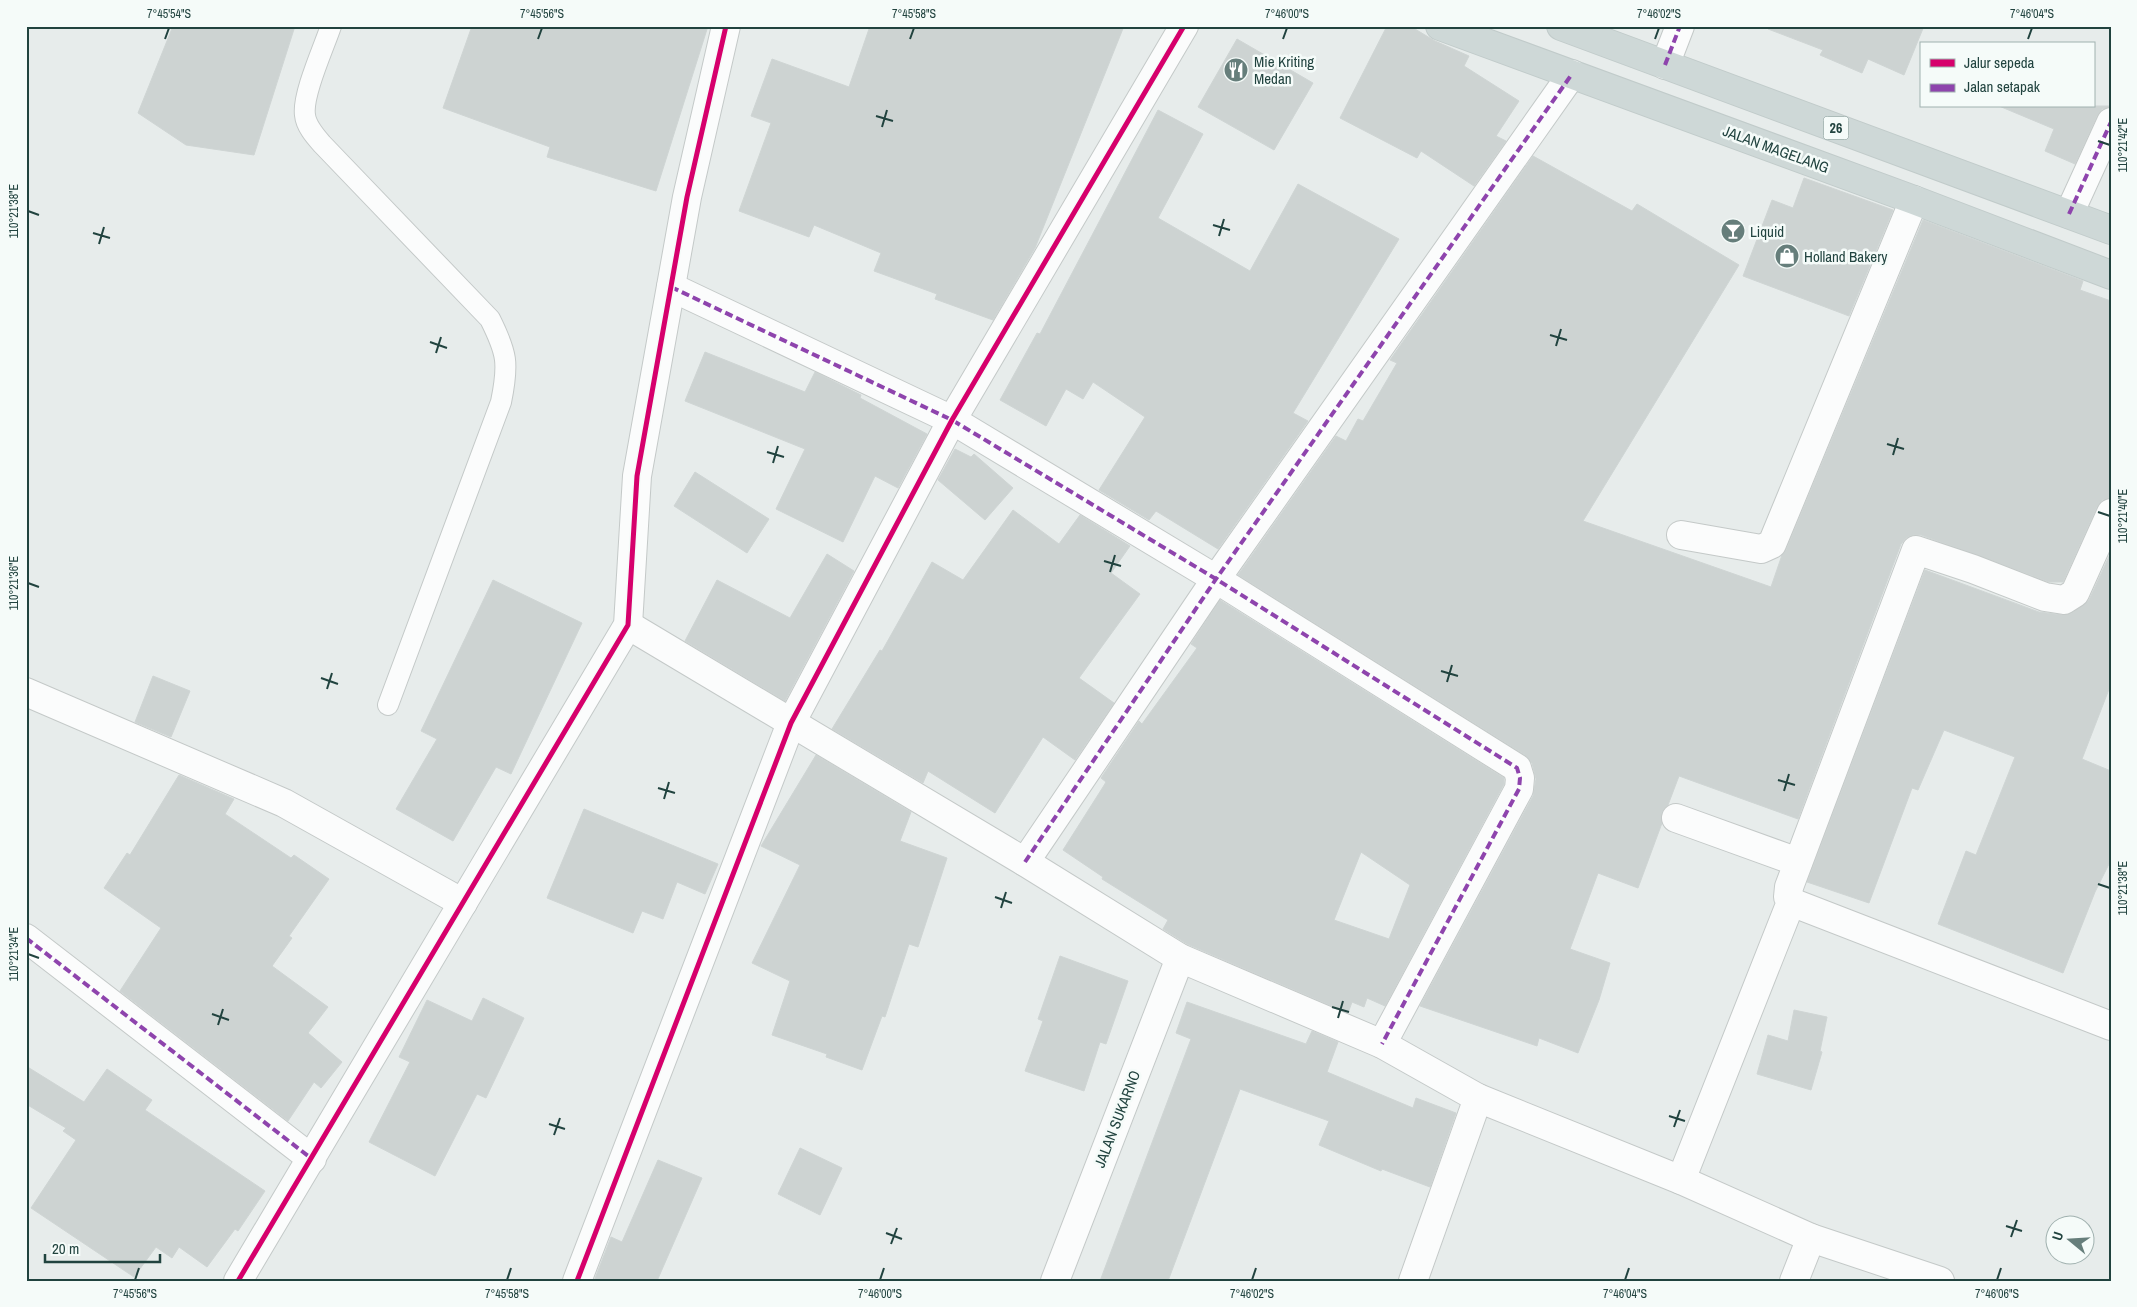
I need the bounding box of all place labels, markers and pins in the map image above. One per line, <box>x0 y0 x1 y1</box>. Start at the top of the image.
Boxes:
place label: Mie Kriting Medan <box>1254 51 1314 89</box>
restaurant icon: Mie Kriting Medan <box>1223 57 1249 83</box>
bar icon: Liquid <box>1720 218 1746 244</box>
place label: Liquid <box>1750 221 1784 242</box>
shop icon: Holland Bakery <box>1774 243 1800 269</box>
place label: Holland Bakery <box>1804 246 1888 267</box>

